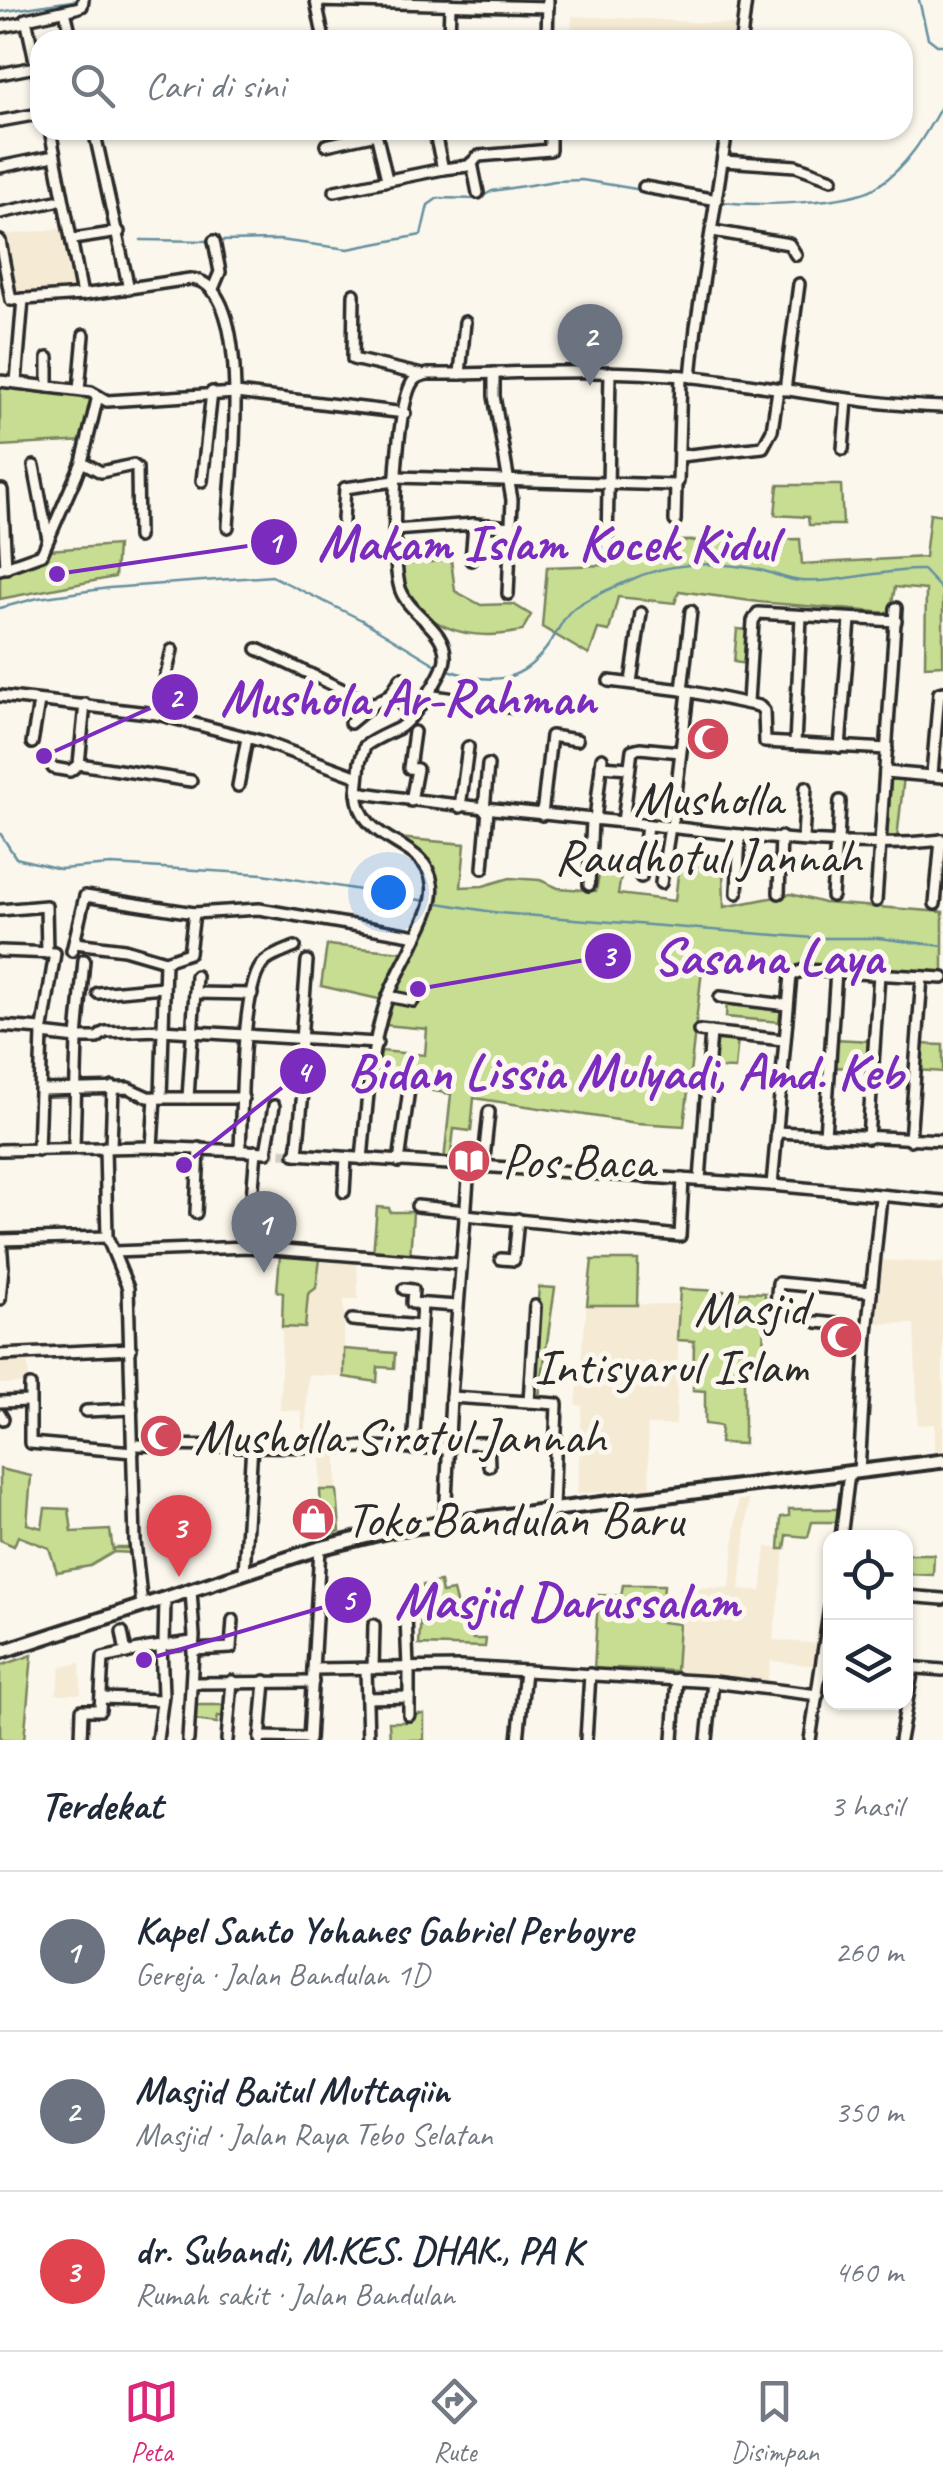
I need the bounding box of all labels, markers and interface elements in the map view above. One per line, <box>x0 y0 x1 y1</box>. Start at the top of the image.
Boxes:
search box <box>30 30 913 140</box>
icon: search <box>65 58 120 113</box>
text: Cari di sini <box>145 62 285 109</box>
pin: 2 <box>558 304 622 386</box>
callout: Makam Islam Kocek Kidul <box>249 501 796 583</box>
text: Makam Islam Kocek Kidul <box>318 510 786 576</box>
text: 1 <box>267 523 284 561</box>
callout: Mushola Ar-Rahman <box>150 656 615 738</box>
text: Mushola Ar-Rahman <box>220 665 599 731</box>
text: 2 <box>168 679 184 717</box>
mosque icon: Musholla Raudhotul Jannah <box>685 716 731 762</box>
place label: Musholla Raudhotul Jannah <box>555 767 864 888</box>
your location <box>363 867 414 918</box>
callout: Sasana Laya <box>583 915 903 997</box>
text: Sasana Laya <box>653 924 887 990</box>
text: 3 <box>601 937 617 975</box>
callout: Bidan Lissia Mulyadi, Amd. Keb <box>278 1030 923 1112</box>
text: Bidan Lissia Mulyadi, Amd. Keb <box>347 1039 907 1105</box>
text: 4 <box>296 1053 313 1091</box>
place label: Pos Baca <box>502 1130 659 1193</box>
library icon: Pos Baca <box>446 1138 492 1184</box>
pin: 1 <box>232 1190 296 1273</box>
place label: Masjid Intisyarul Islam <box>534 1277 814 1398</box>
mosque icon: Masjid Intisyarul Islam <box>818 1314 864 1360</box>
place label: Musholla Sirotul Jannah <box>194 1405 608 1468</box>
mosque icon: Musholla Sirotul Jannah <box>138 1413 184 1459</box>
place label: Toko Bandulan Baru <box>346 1488 686 1551</box>
pin: 3 <box>146 1494 212 1577</box>
shop icon: Toko Bandulan Baru <box>290 1496 336 1542</box>
map controls <box>823 1530 913 1710</box>
button: locate <box>823 1530 913 1620</box>
callout: Masjid Darussalam <box>323 1559 761 1641</box>
text: Masjid Darussalam <box>395 1568 743 1634</box>
text: 5 <box>341 1581 357 1619</box>
button: layers <box>823 1620 913 1710</box>
text: Terdekat <box>40 1779 163 1832</box>
text: 3 hasil <box>830 1785 903 1826</box>
text: Kapel Santo Yohanes Gabriel Perboyre <box>135 1907 633 1954</box>
text: 1 <box>65 1931 80 1972</box>
text: 260 m <box>834 1931 903 1972</box>
text: Gereja · Jalan Bandulan 1D <box>135 1954 429 1995</box>
text: Masjid Baitul Muttaqiin <box>135 2067 449 2114</box>
text: 2 <box>65 2091 80 2132</box>
text: 350 m <box>834 2091 903 2132</box>
text: Masjid · Jalan Raya Tebo Selatan <box>135 2114 492 2155</box>
text: dr. Subandi, M.KES. DHAK., PA K <box>135 2227 582 2274</box>
text: 3 <box>65 2251 80 2292</box>
text: 460 m <box>834 2251 903 2292</box>
text: Rumah sakit · Jalan Bandulan <box>135 2274 455 2315</box>
tab: Peta <box>124 2374 179 2469</box>
tab: Rute <box>427 2374 482 2469</box>
tab: Disimpan <box>730 2374 819 2469</box>

